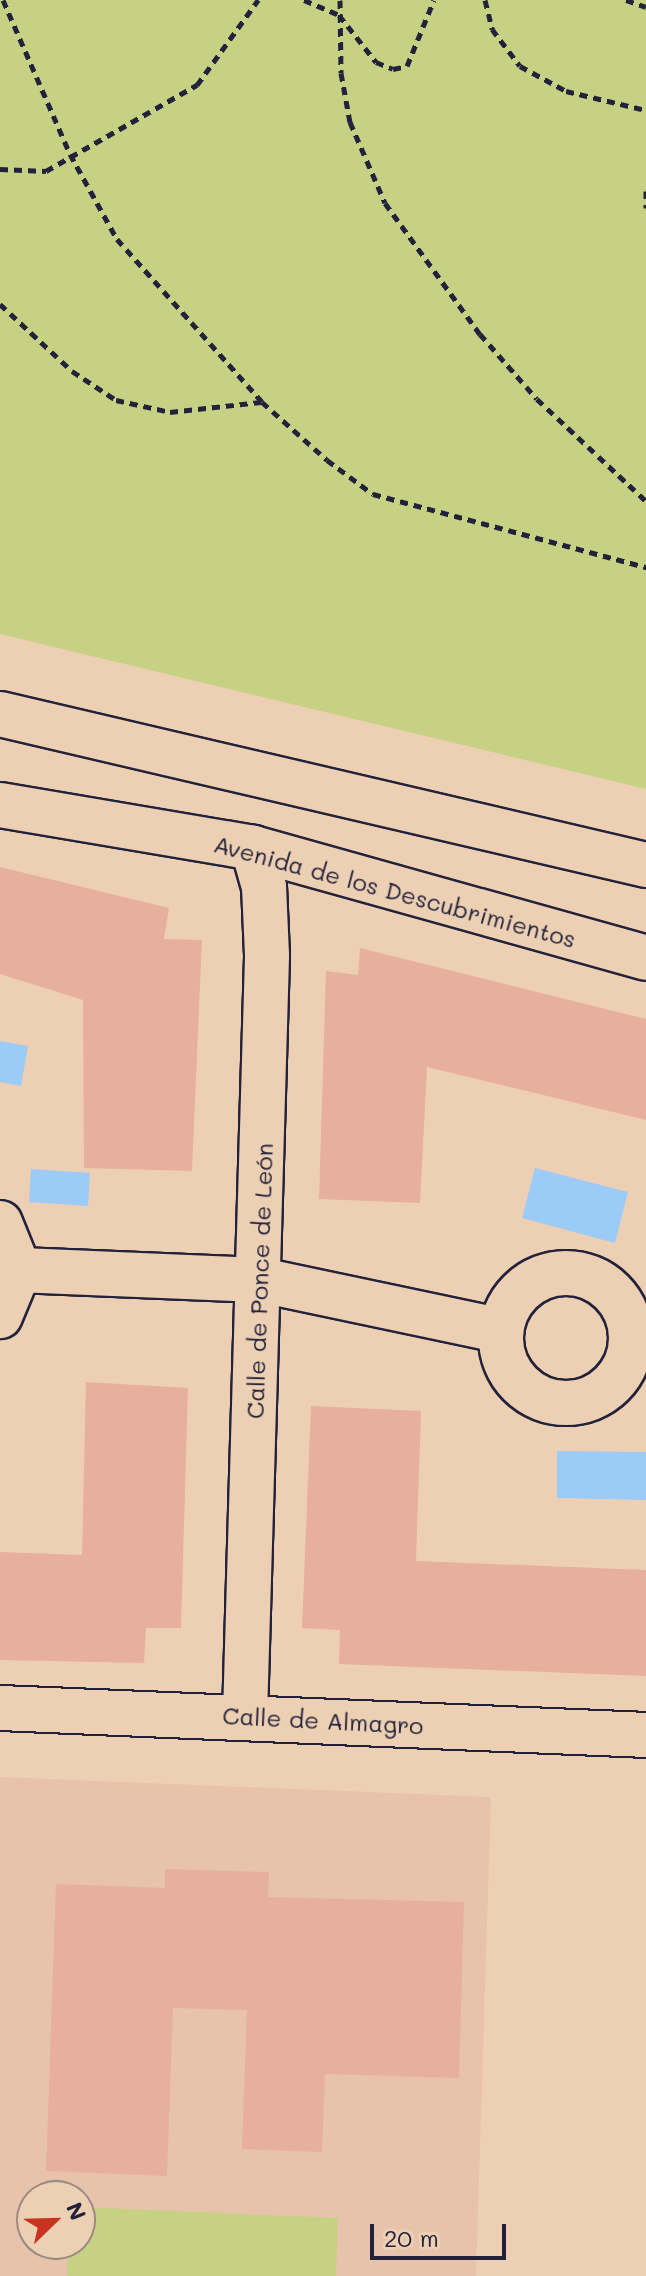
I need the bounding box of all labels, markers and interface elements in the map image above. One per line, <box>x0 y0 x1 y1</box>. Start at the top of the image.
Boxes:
street label: Avenida de los Descubrimientos <box>211 829 579 953</box>
street label: Calle de Ponce de León <box>240 1143 278 1419</box>
street label: Calle de Almagro <box>222 1700 424 1740</box>
north arrow <box>16 2180 96 2260</box>
text: N <box>60 2198 93 2225</box>
scale bar <box>374 2208 510 2258</box>
text: 20 m <box>384 2222 439 2253</box>

